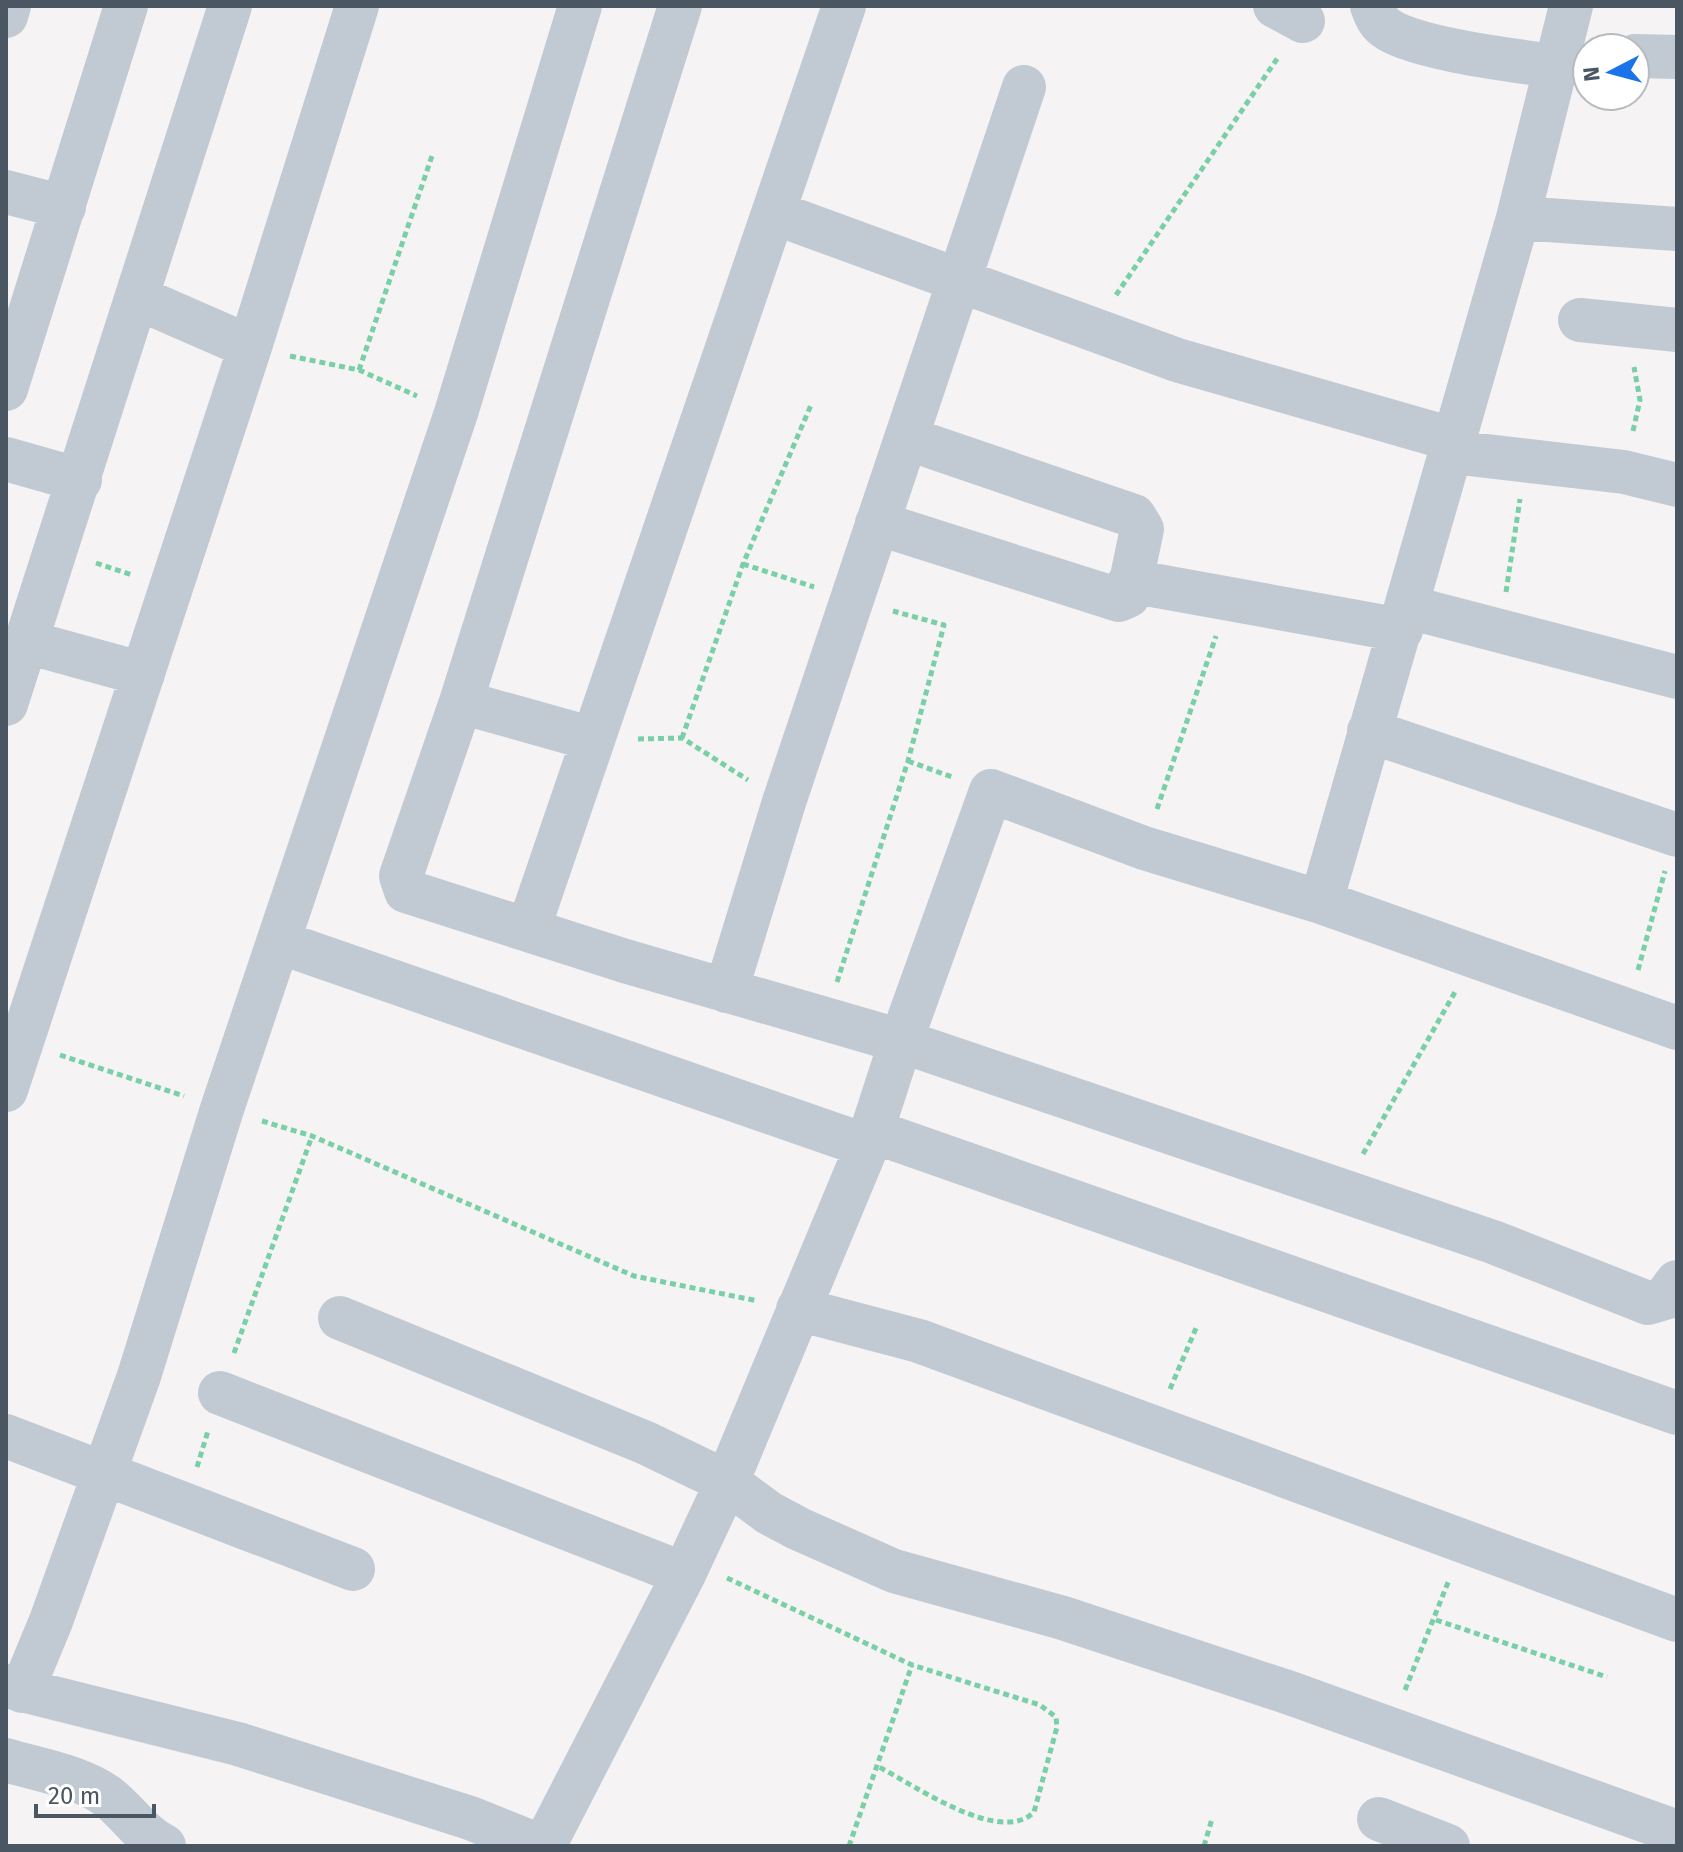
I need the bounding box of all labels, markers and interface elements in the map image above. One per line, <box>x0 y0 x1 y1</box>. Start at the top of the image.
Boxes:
north arrow <box>1571 32 1651 112</box>
text: N <box>1577 65 1606 83</box>
scale bar <box>36 1768 154 1818</box>
text: 20 m <box>48 1782 100 1810</box>

